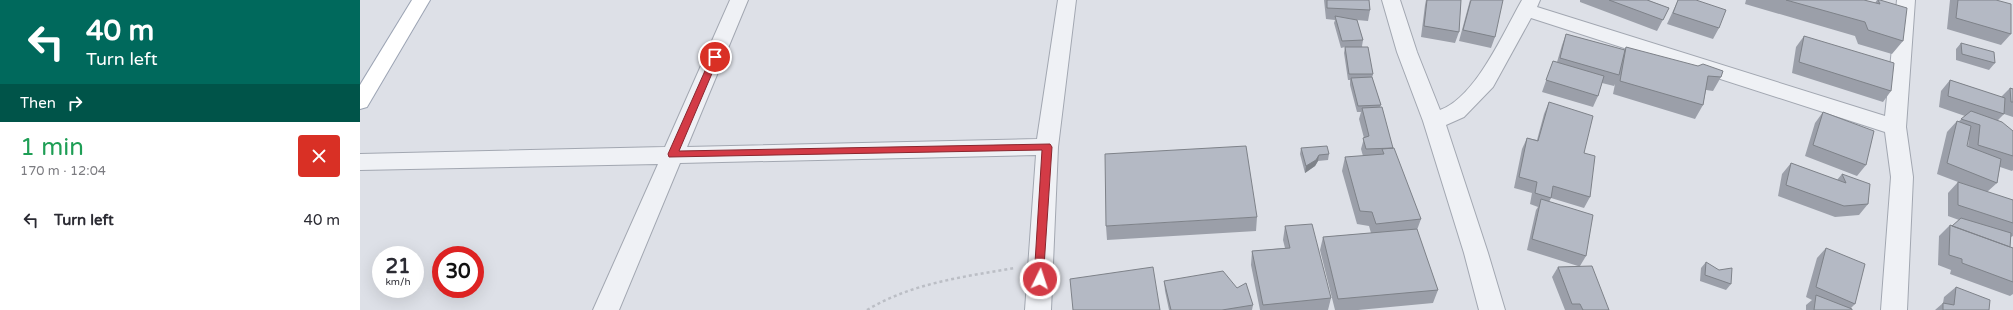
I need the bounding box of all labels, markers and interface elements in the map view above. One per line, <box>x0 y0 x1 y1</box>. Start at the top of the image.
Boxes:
text: 40 m <box>86 14 154 48</box>
icon: left <box>20 16 72 68</box>
pin <box>698 40 732 74</box>
icon: arrive <box>704 46 726 68</box>
text: Turn left <box>86 48 158 70</box>
icon: right <box>64 92 86 114</box>
text: Then <box>20 94 56 112</box>
text: 1 min <box>20 133 84 162</box>
button: close <box>298 135 340 177</box>
text: 170 m · 12:04 <box>20 163 106 179</box>
icon: left <box>20 209 42 231</box>
text: Turn left <box>54 211 114 229</box>
text: 40 m <box>303 211 340 229</box>
speed limit sign: 30 <box>432 246 484 298</box>
text: 21 <box>385 255 411 279</box>
position arrow <box>1019 258 1061 300</box>
text: km/h <box>385 276 411 288</box>

